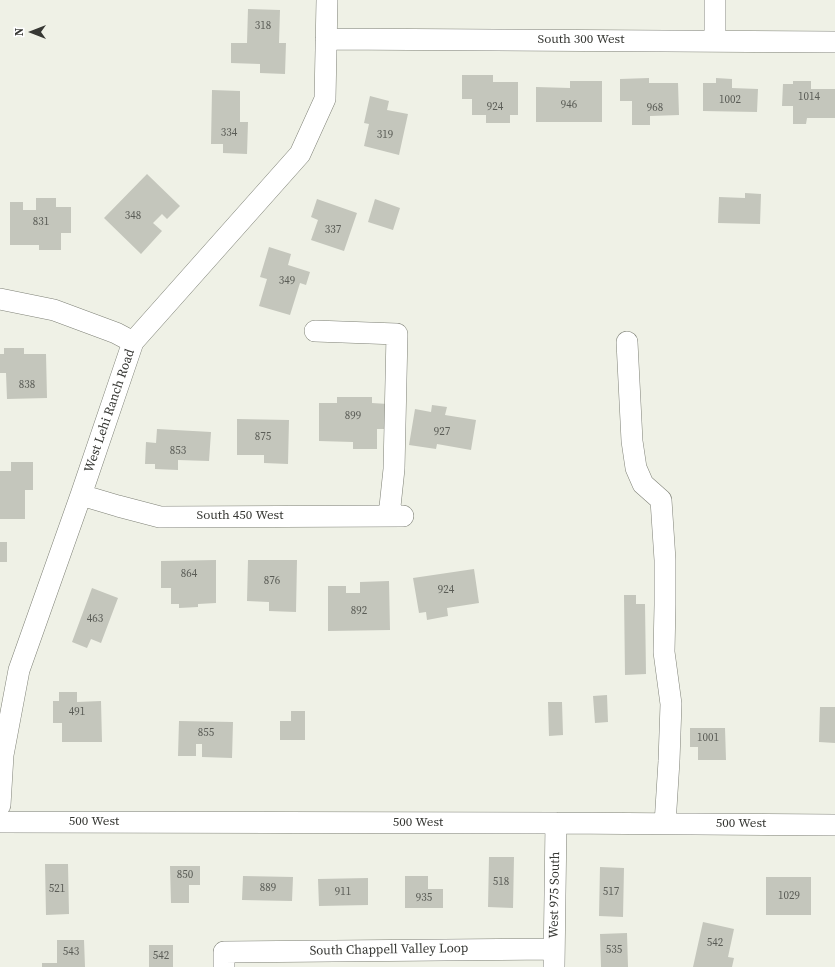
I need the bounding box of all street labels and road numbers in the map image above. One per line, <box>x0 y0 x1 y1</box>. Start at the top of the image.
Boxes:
street label: South 300 West <box>538 32 624 48</box>
street label: West Lehi Ranch Road <box>82 347 138 475</box>
street label: South 450 West <box>197 508 283 524</box>
street label: 500 West <box>69 814 119 830</box>
street label: 500 West <box>393 815 443 831</box>
street label: 500 West <box>716 816 766 832</box>
street label: West 975 South <box>546 851 564 939</box>
street label: South Chappell Valley Loop <box>310 941 468 959</box>

